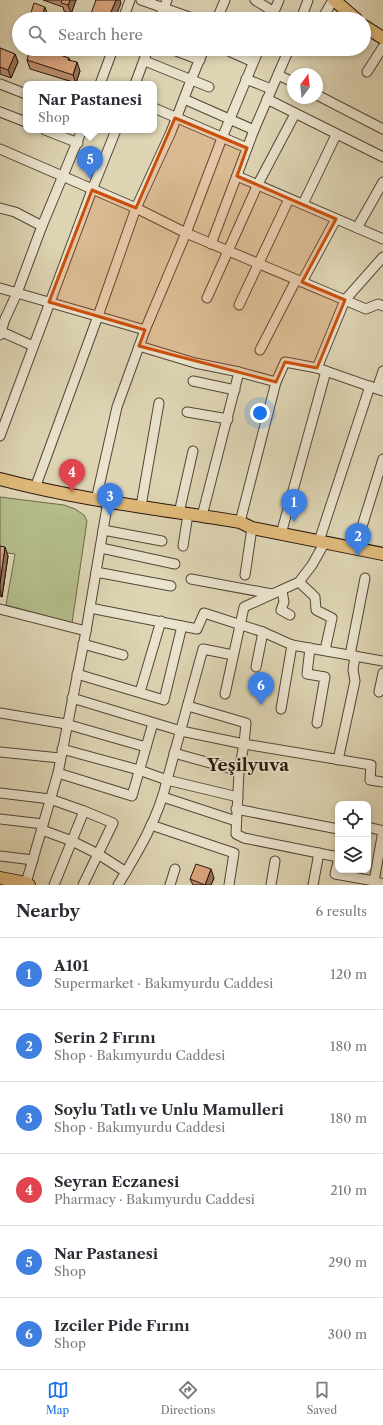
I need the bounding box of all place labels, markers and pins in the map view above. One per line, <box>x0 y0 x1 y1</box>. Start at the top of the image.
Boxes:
pin: 5 <box>77 146 103 179</box>
pin: 4 <box>59 459 85 492</box>
pin: 3 <box>97 483 123 516</box>
pin: 1 <box>281 489 307 522</box>
pin: 2 <box>345 523 371 556</box>
pin: 6 <box>248 672 274 705</box>

